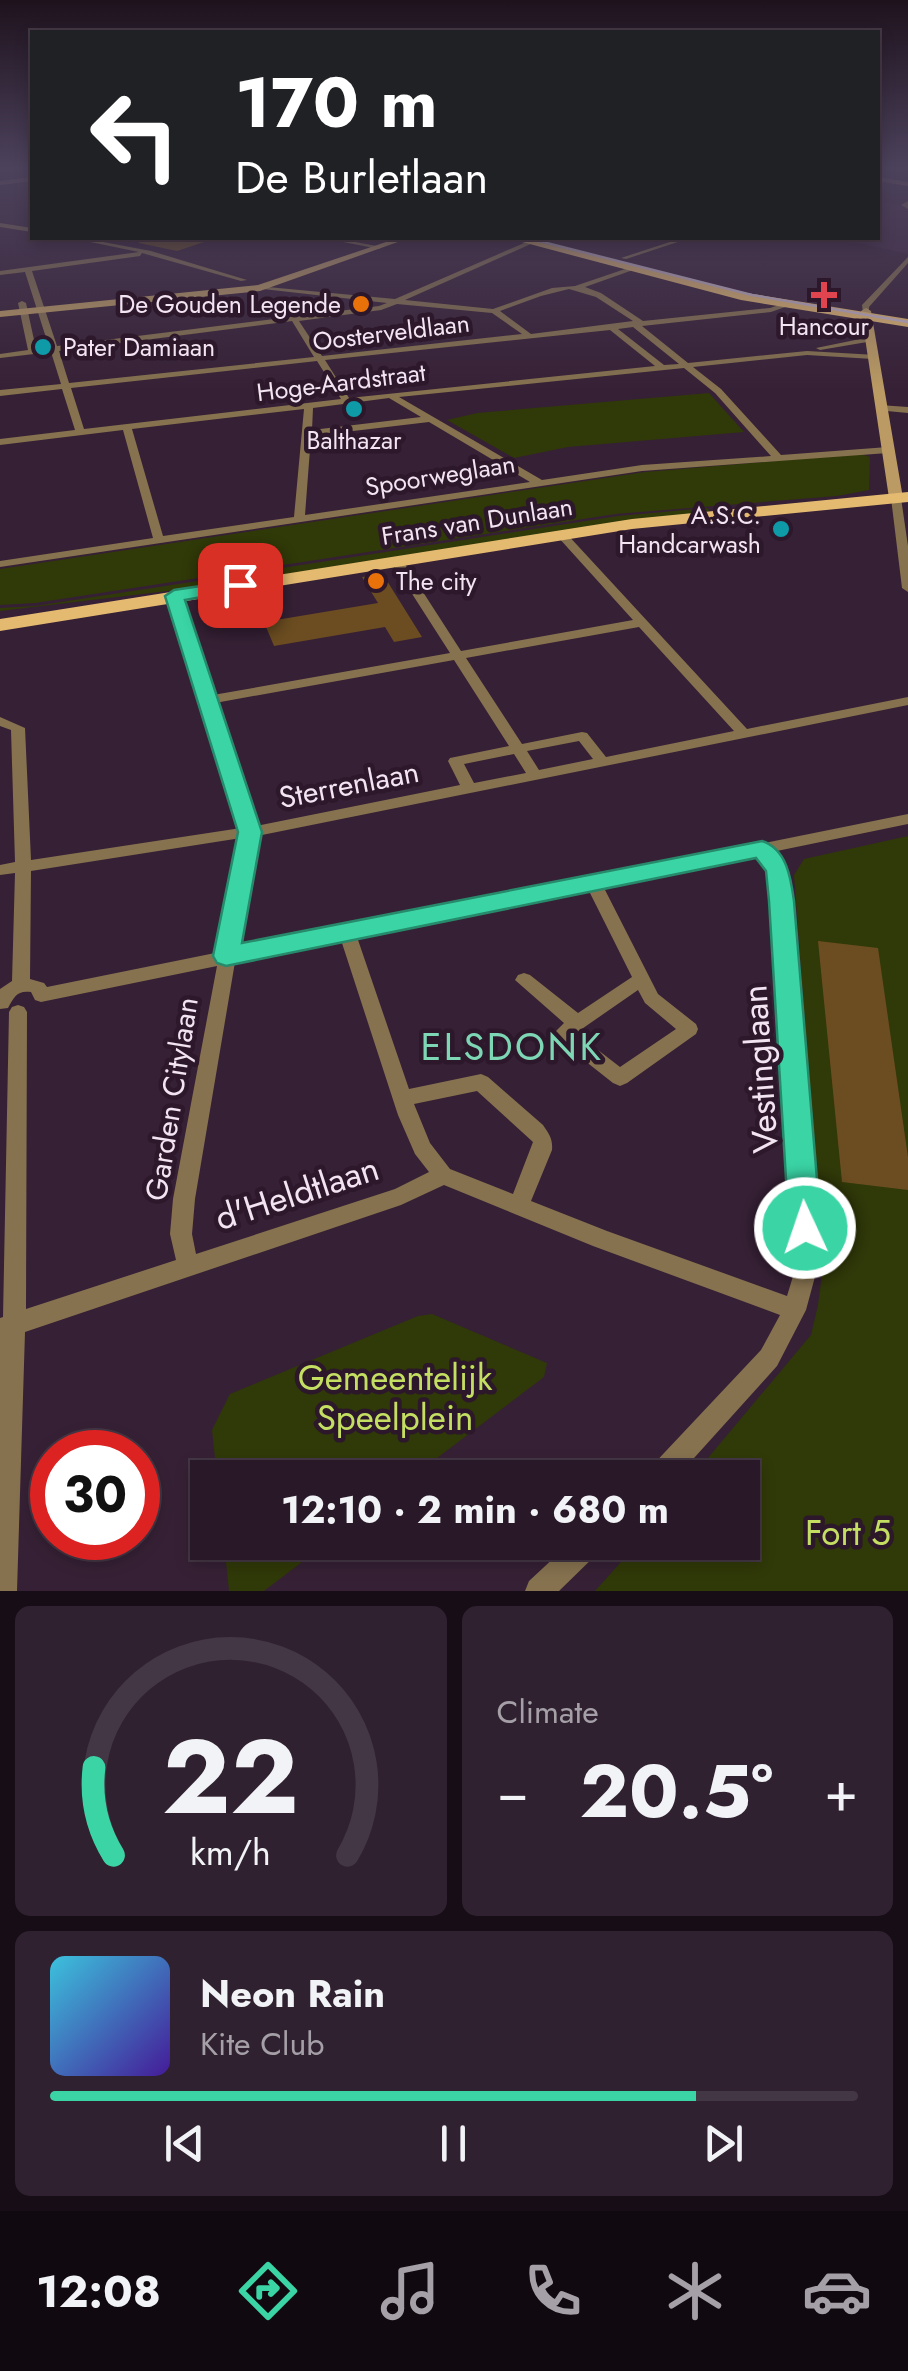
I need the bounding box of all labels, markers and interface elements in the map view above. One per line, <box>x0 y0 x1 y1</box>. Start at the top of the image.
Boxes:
text: 170 m <box>235 52 438 153</box>
icon: left <box>70 70 200 200</box>
text: De Burletlaan <box>235 145 488 210</box>
marker: Hancour <box>813 284 835 306</box>
place label: De Gouden Legende <box>118 286 341 322</box>
marker: De Gouden Legende <box>350 293 372 315</box>
street label: Oosterveldlaan <box>310 304 472 360</box>
place label: Hancour <box>779 308 870 344</box>
place label: Pater Damiaan <box>63 329 215 365</box>
marker: Pater Damiaan <box>32 336 54 358</box>
street label: Hoge-Aardstraat <box>254 354 428 410</box>
marker: Balthazar <box>343 398 365 420</box>
place label: Balthazar <box>307 422 402 458</box>
street label: Spoorweglaan <box>362 445 518 505</box>
street label: Frans van Dunlaan <box>379 488 575 554</box>
place label: A.S.C. Handcarwash <box>618 497 761 562</box>
marker: A.S.C. Handcarwash <box>770 518 792 540</box>
pin <box>198 543 283 628</box>
icon: arrive <box>213 558 268 613</box>
place label: The city <box>396 563 477 599</box>
marker: The city <box>365 570 387 592</box>
street label: Sterrenlaan <box>275 750 423 819</box>
street label: Vestinglaan <box>729 983 791 1155</box>
street label: Garden Citylaan <box>134 994 209 1204</box>
district label: ELSDONK <box>420 1019 604 1074</box>
street label: d'Heldtlaan <box>209 1143 385 1243</box>
position arrow <box>753 1176 857 1280</box>
park label: Gemeentelijk Speelplein <box>298 1353 493 1443</box>
speed limit sign: 30 <box>30 1430 160 1560</box>
text: 12:10 · 2 min · 680 m <box>281 1482 669 1537</box>
park label: Fort 5 <box>805 1508 891 1558</box>
text: Climate <box>497 1689 599 1735</box>
text: 22 <box>163 1702 299 1852</box>
text: 20.5° <box>580 1737 773 1845</box>
text: − <box>497 1752 529 1832</box>
text: + <box>824 1752 858 1832</box>
text: km/h <box>190 1827 271 1878</box>
text: Neon Rain <box>200 1966 385 2021</box>
text: Kite Club <box>200 2021 324 2067</box>
icon: previous <box>157 2116 212 2171</box>
icon: pause <box>426 2116 481 2171</box>
icon: next <box>696 2116 751 2171</box>
icon: directions <box>233 2256 303 2326</box>
icon: music <box>375 2256 445 2326</box>
icon: phone <box>518 2256 588 2326</box>
icon: climate <box>660 2256 730 2326</box>
icon: car <box>802 2256 872 2326</box>
text: 12:08 <box>36 2259 161 2324</box>

